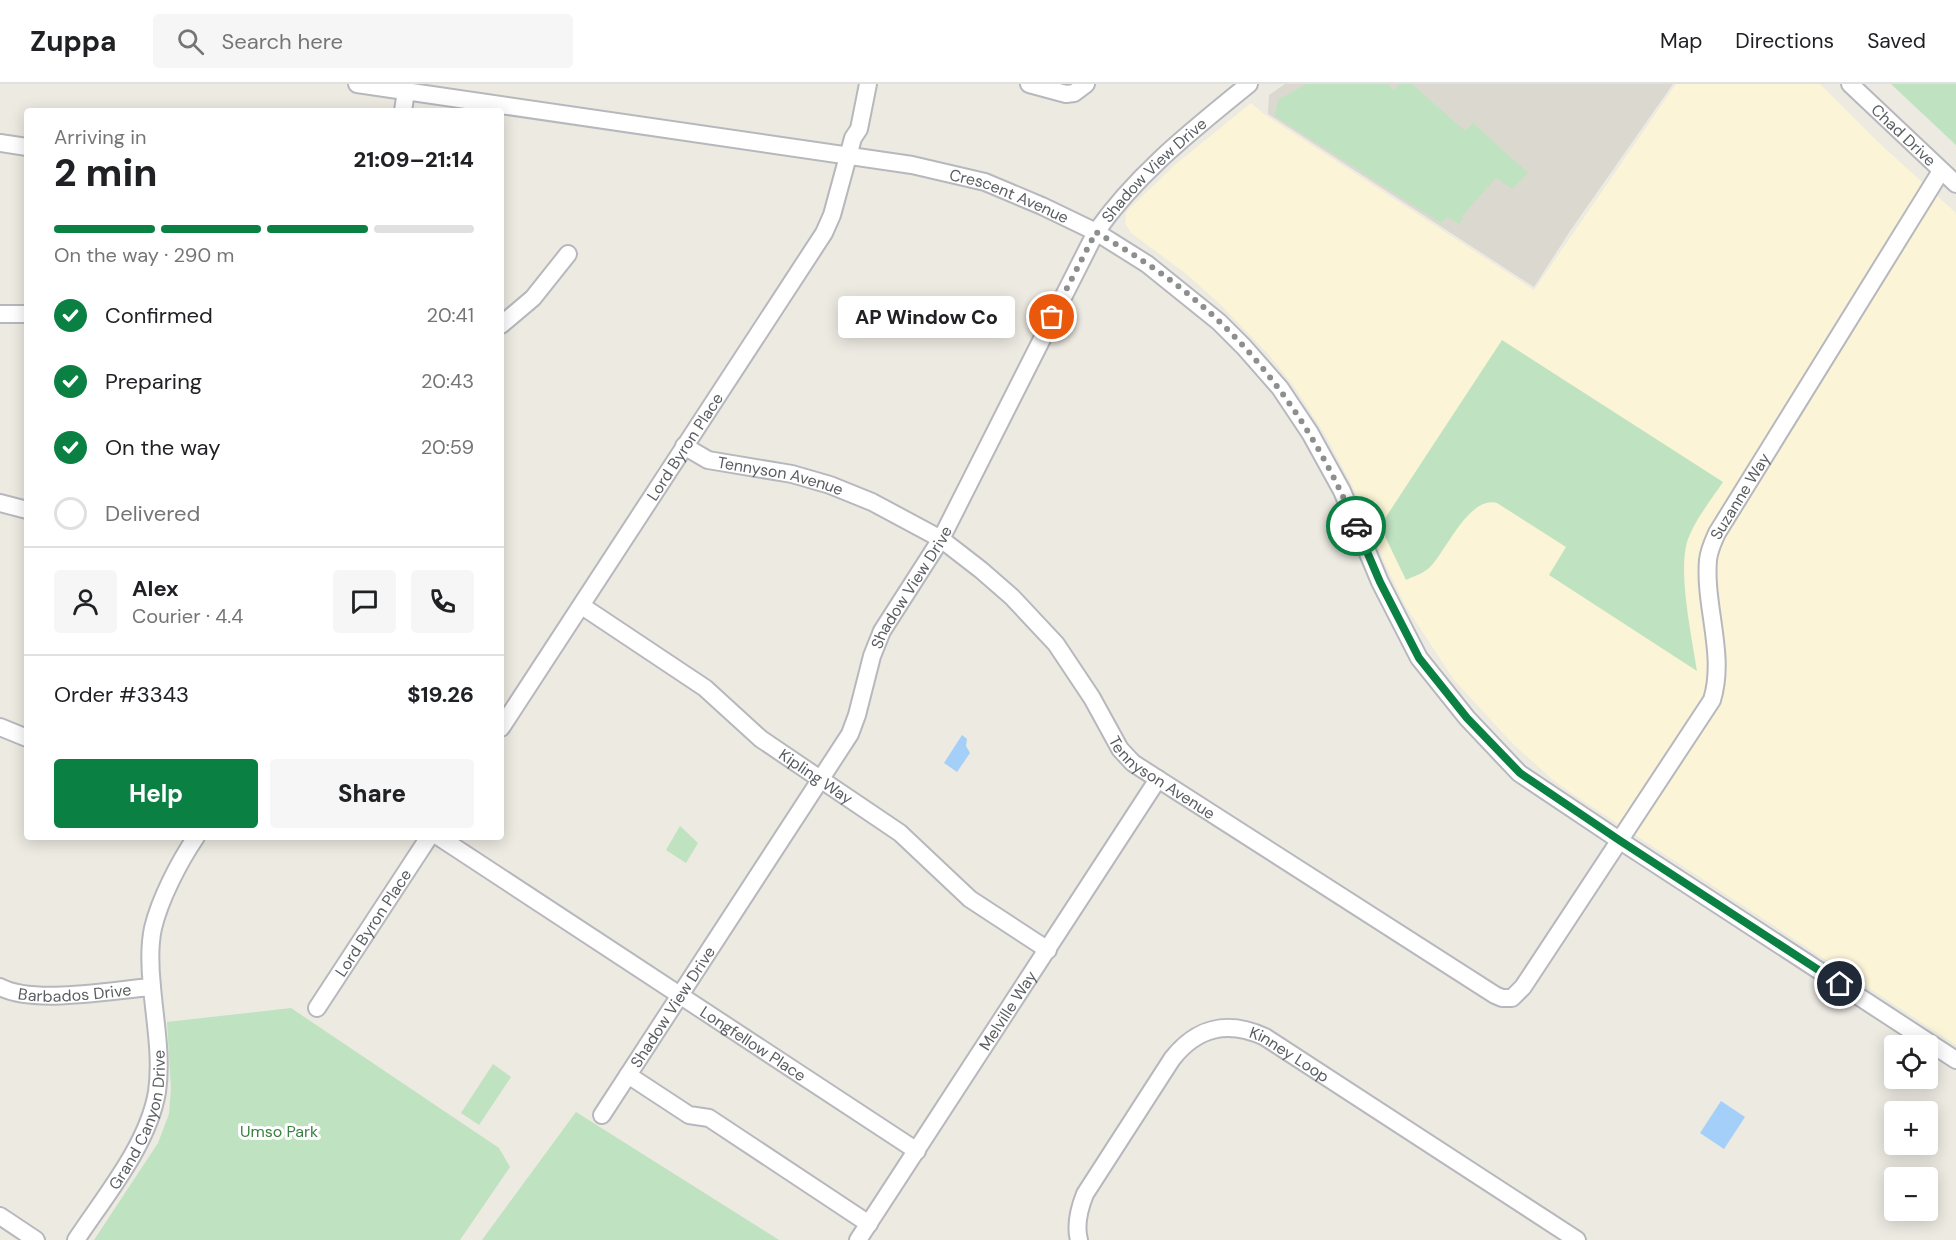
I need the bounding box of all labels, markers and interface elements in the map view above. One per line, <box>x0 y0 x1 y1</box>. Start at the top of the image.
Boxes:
search box <box>153 14 573 68</box>
text: Zuppa <box>30 23 117 60</box>
icon: search <box>174 25 207 58</box>
text: Search here <box>222 27 343 56</box>
text: Map <box>1660 27 1702 55</box>
text: Directions <box>1735 27 1834 55</box>
text: Saved <box>1867 27 1926 55</box>
street label: Chad Drive <box>1867 99 1940 171</box>
street label: Shadow View Drive <box>1097 113 1211 227</box>
text: Arriving in <box>54 124 146 150</box>
text: 21:09–21:14 <box>353 145 474 174</box>
text: 2 min <box>54 147 158 198</box>
street label: Crescent Avenue <box>947 164 1072 228</box>
text: On the way · 290 m <box>54 242 234 268</box>
pin <box>1026 291 1077 342</box>
callout: AP Window Co <box>839 296 1016 338</box>
icon: check <box>54 299 87 332</box>
icon: bag <box>1035 300 1068 333</box>
text: Confirmed <box>105 301 213 330</box>
text: 20:41 <box>427 302 474 328</box>
text: AP Window Co <box>855 304 998 330</box>
icon: check <box>54 365 87 398</box>
text: Preparing <box>105 367 202 396</box>
text: 20:43 <box>421 368 474 394</box>
street label: Lord Byron Place <box>642 389 728 505</box>
icon: check <box>54 431 87 464</box>
text: On the way <box>105 433 220 462</box>
text: 20:59 <box>421 434 474 460</box>
street label: Suzanne Way <box>1705 449 1775 543</box>
street label: Tennyson Avenue <box>716 452 847 500</box>
courier <box>1326 496 1386 556</box>
text: Delivered <box>105 499 200 528</box>
icon: car <box>1340 510 1373 543</box>
street label: Shadow View Drive <box>866 523 957 652</box>
button: person <box>54 570 117 633</box>
button: chat <box>333 570 396 633</box>
button: phone <box>411 570 474 633</box>
text: Alex <box>132 574 179 603</box>
text: Courier · 4.4 <box>132 603 243 629</box>
text: Order #3343 <box>54 680 189 709</box>
text: $19.26 <box>407 680 474 709</box>
street label: Tennyson Avenue <box>1104 732 1219 824</box>
street label: Kipling Way <box>775 744 857 809</box>
button: Help <box>54 759 258 828</box>
button: Share <box>270 759 474 828</box>
street label: Lord Byron Place <box>330 865 416 981</box>
street label: Shadow View Drive <box>626 942 720 1072</box>
pin <box>1814 958 1865 1009</box>
street label: Melville Way <box>974 967 1042 1054</box>
icon: home <box>1823 967 1856 1000</box>
street label: Barbados Drive <box>17 979 132 1007</box>
street label: Longfellow Place <box>696 1001 810 1086</box>
street label: Kinney Loop <box>1247 1022 1333 1087</box>
map controls <box>1884 1035 1938 1221</box>
button: locate <box>1884 1035 1938 1089</box>
street label: Grand Canyon Drive <box>104 1049 170 1194</box>
button: + <box>1884 1101 1938 1155</box>
park label: Umso Park <box>240 1121 318 1142</box>
button: − <box>1884 1167 1938 1221</box>

